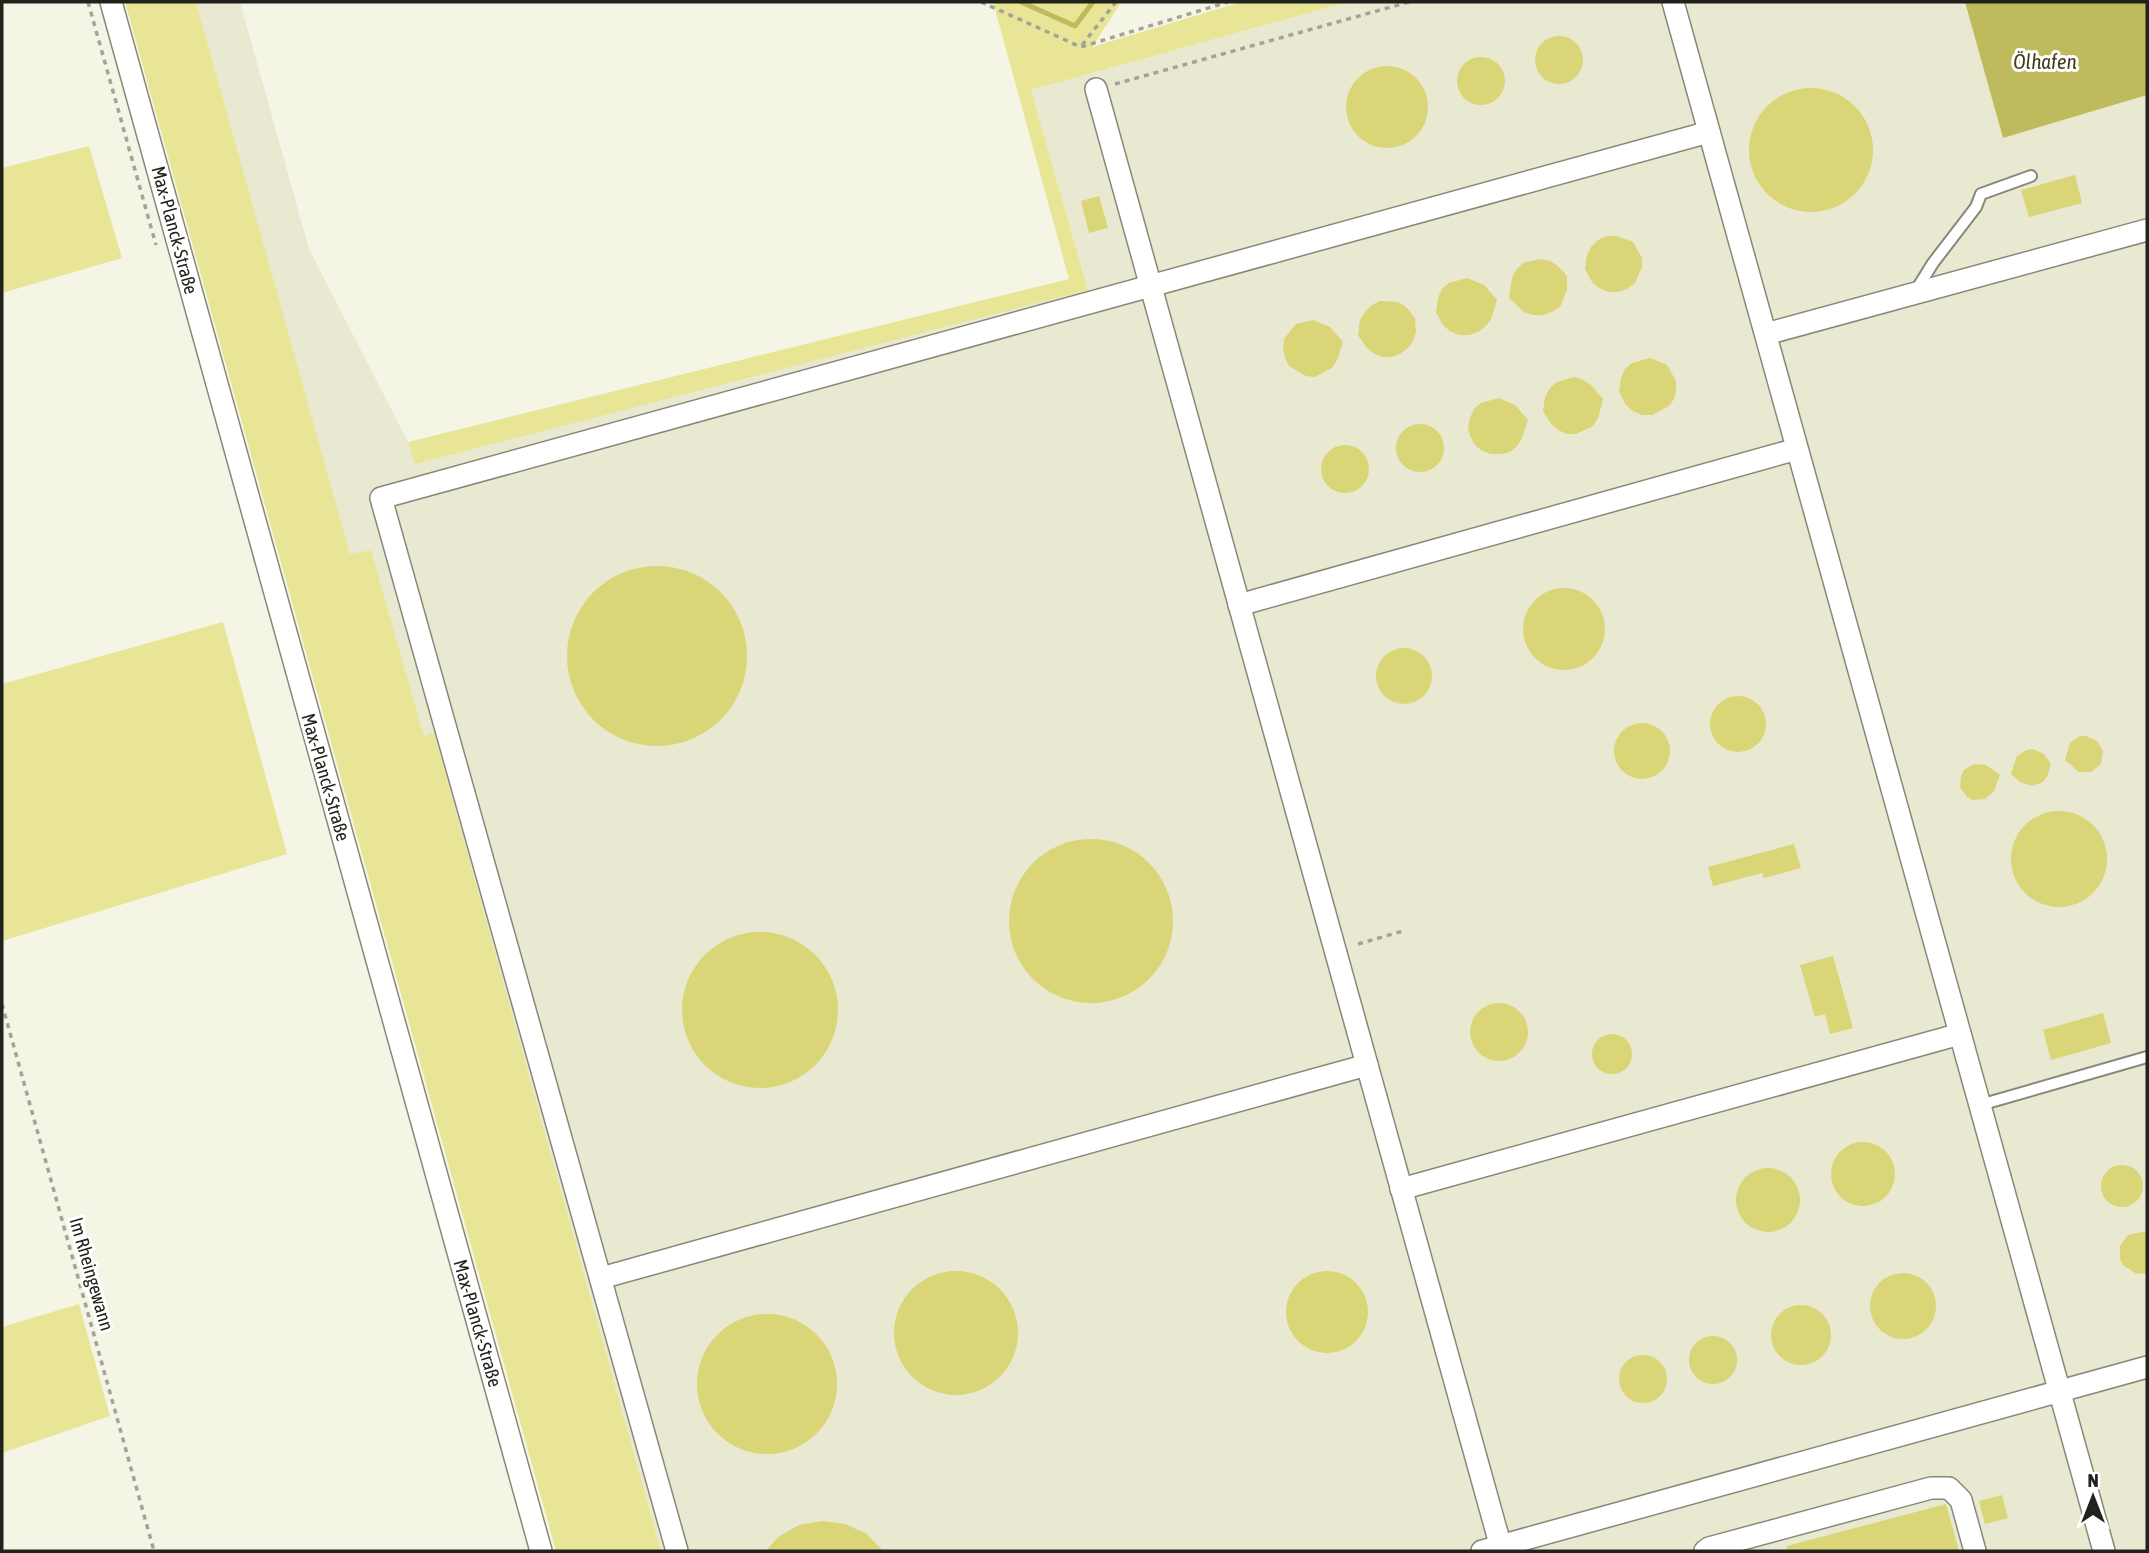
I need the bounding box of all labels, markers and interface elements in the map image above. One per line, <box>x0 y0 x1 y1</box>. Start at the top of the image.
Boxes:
water label: Ölhafen <box>2013 49 2077 73</box>
street label: Max-Planck-Straße <box>147 164 203 296</box>
street label: Max-Planck-Straße <box>297 711 355 843</box>
street label: Im Rheingewann <box>65 1215 119 1333</box>
street label: Max-Planck-Straße <box>449 1257 507 1389</box>
north arrow <box>2058 1462 2128 1532</box>
text: N <box>2087 1469 2099 1491</box>

